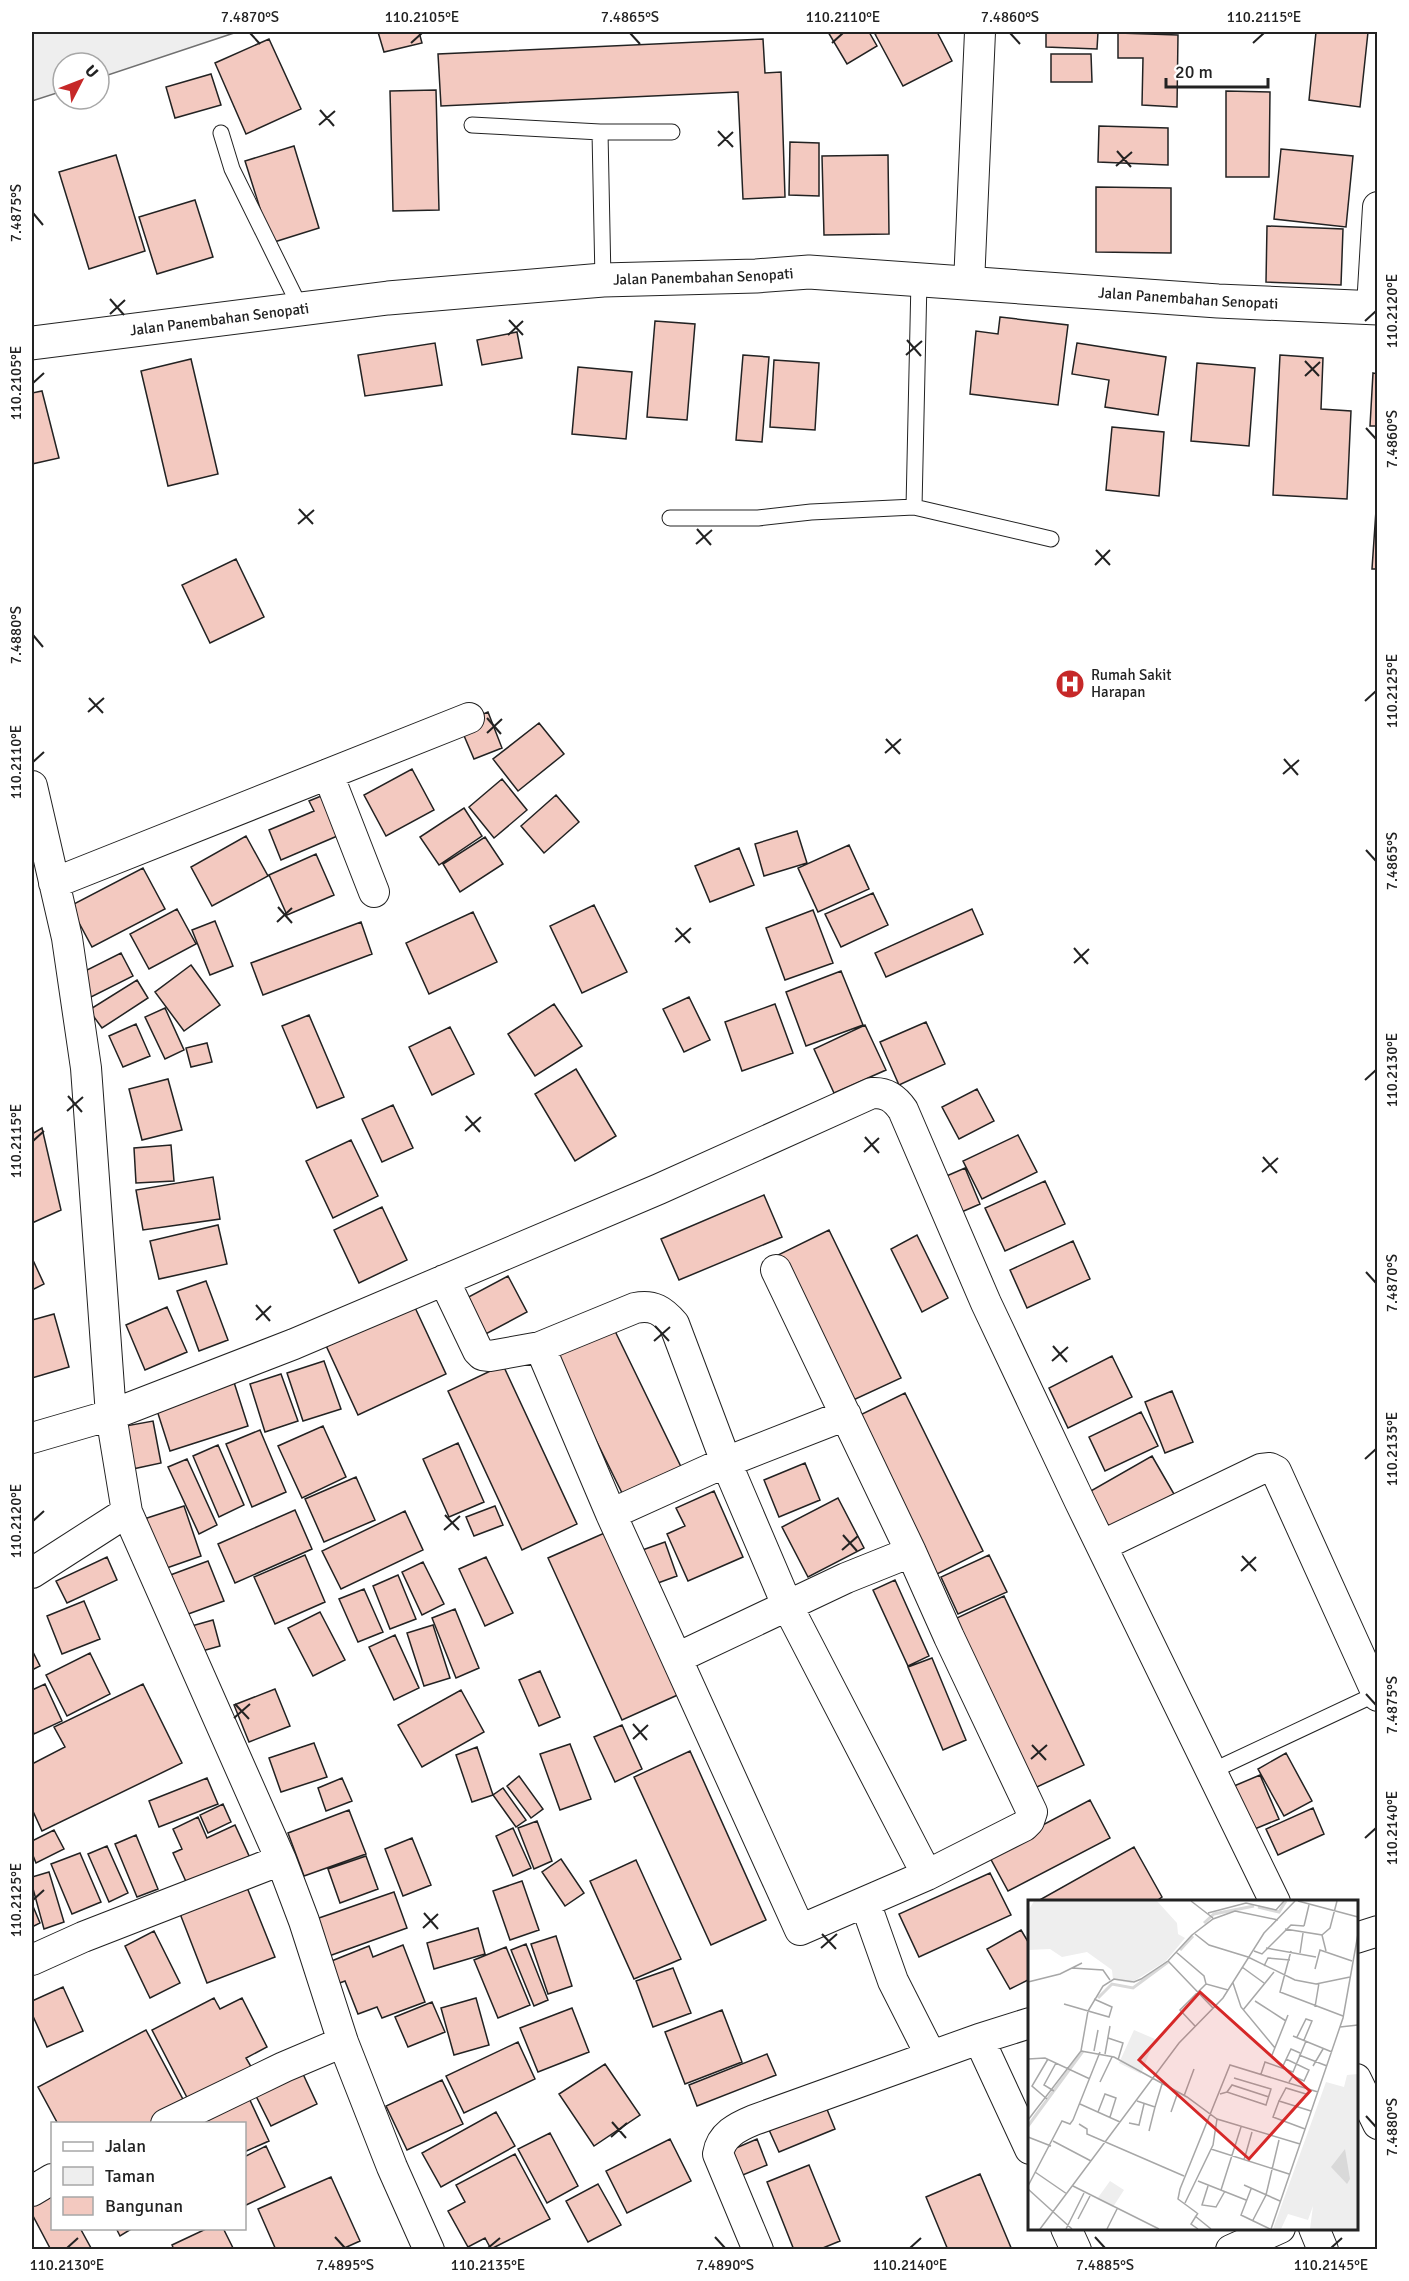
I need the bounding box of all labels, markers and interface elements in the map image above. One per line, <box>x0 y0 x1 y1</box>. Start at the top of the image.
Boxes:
text: 7.4870°S <box>221 8 279 26</box>
text: 110.2105°E <box>385 8 459 26</box>
text: 7.4865°S <box>601 8 659 26</box>
text: 110.2110°E <box>806 8 880 26</box>
text: 7.4860°S <box>981 8 1039 26</box>
text: 110.2115°E <box>1227 8 1301 26</box>
north arrow <box>51 51 111 111</box>
scale bar <box>1166 51 1268 89</box>
text: U <box>80 61 102 82</box>
text: 20 m <box>1175 61 1213 83</box>
text: 7.4875°S <box>7 184 25 242</box>
street label: Jalan Panembahan Senopati <box>613 264 794 289</box>
text: 110.2120°E <box>1383 274 1401 348</box>
street label: Jalan Panembahan Senopati <box>1098 284 1279 313</box>
street label: Jalan Panembahan Senopati <box>129 299 310 340</box>
text: 110.2105°E <box>7 346 25 420</box>
text: 7.4860°S <box>1383 410 1401 468</box>
text: 7.4880°S <box>7 606 25 664</box>
text: 110.2125°E <box>1383 654 1401 728</box>
place label: Rumah Sakit Harapan <box>1091 666 1172 701</box>
hospital icon: Rumah Sakit Harapan <box>1054 668 1086 700</box>
text: 110.2110°E <box>7 725 25 799</box>
text: 7.4865°S <box>1383 832 1401 890</box>
text: 110.2130°E <box>1383 1033 1401 1107</box>
text: 110.2115°E <box>7 1104 25 1178</box>
text: 7.4870°S <box>1383 1254 1401 1312</box>
text: 110.2135°E <box>1383 1412 1401 1486</box>
text: 110.2120°E <box>7 1484 25 1558</box>
text: 7.4875°S <box>1383 1676 1401 1734</box>
text: 110.2140°E <box>1383 1791 1401 1865</box>
text: 110.2125°E <box>7 1863 25 1937</box>
inset map <box>1028 1900 1358 2230</box>
text: 7.4880°S <box>1383 2098 1401 2156</box>
legend <box>51 2122 246 2230</box>
text: Jalan <box>105 2135 146 2157</box>
text: Taman <box>105 2165 155 2187</box>
text: Bangunan <box>105 2195 183 2217</box>
text: 110.2130°E <box>30 2256 104 2274</box>
text: 7.4895°S <box>316 2256 374 2274</box>
text: 110.2135°E <box>451 2256 525 2274</box>
text: 7.4890°S <box>696 2256 754 2274</box>
text: 110.2140°E <box>873 2256 947 2274</box>
text: 7.4885°S <box>1076 2256 1134 2274</box>
text: 110.2145°E <box>1294 2256 1368 2274</box>

